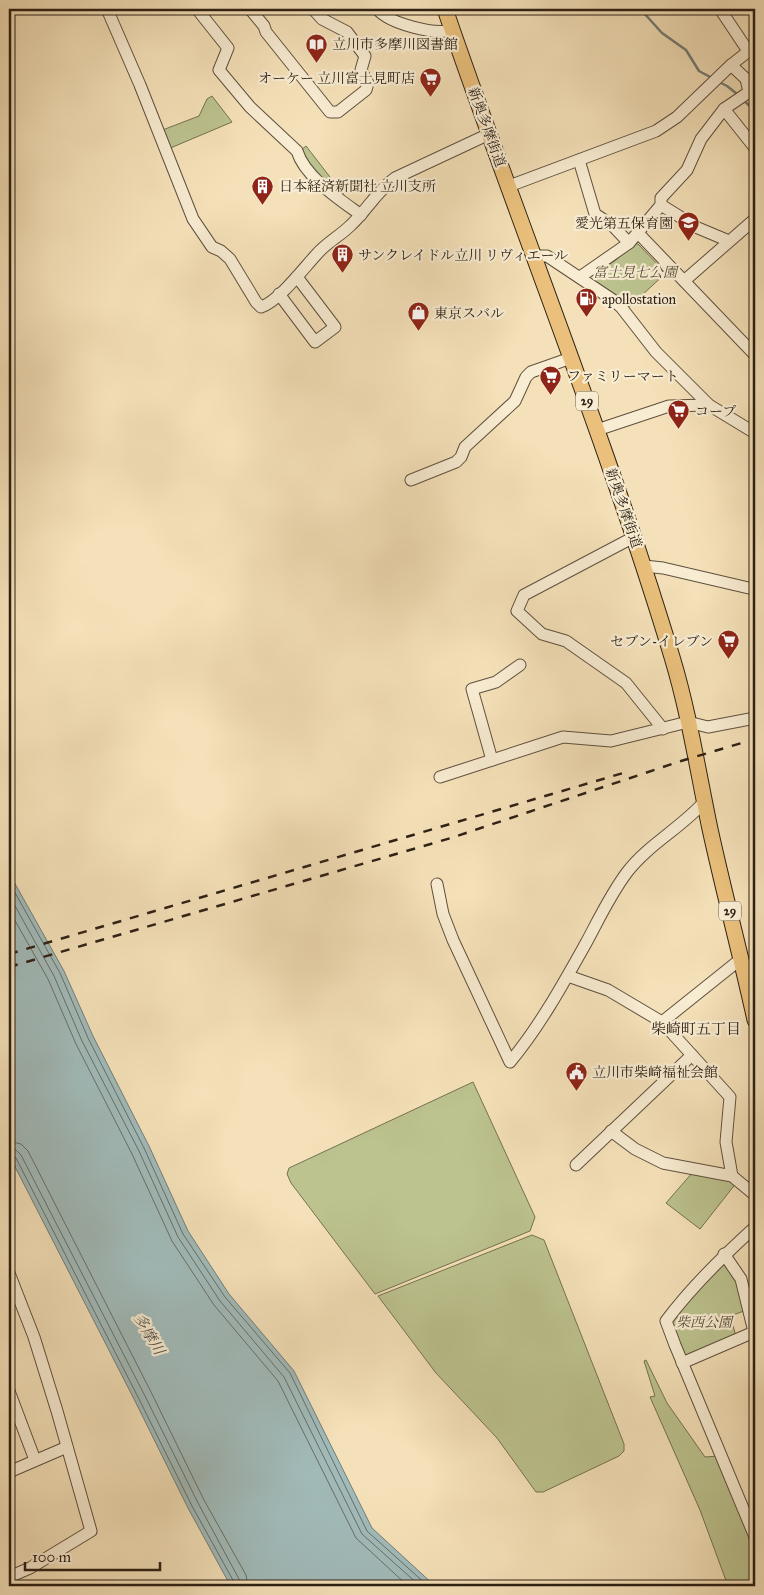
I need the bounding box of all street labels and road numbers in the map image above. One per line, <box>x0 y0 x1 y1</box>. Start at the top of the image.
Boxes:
street label: 新奥多摩街道 <box>464 85 509 170</box>
road number: 29 <box>576 392 598 411</box>
street label: 新奥多摩街道 <box>602 466 645 551</box>
road number: 29 <box>719 901 741 920</box>

